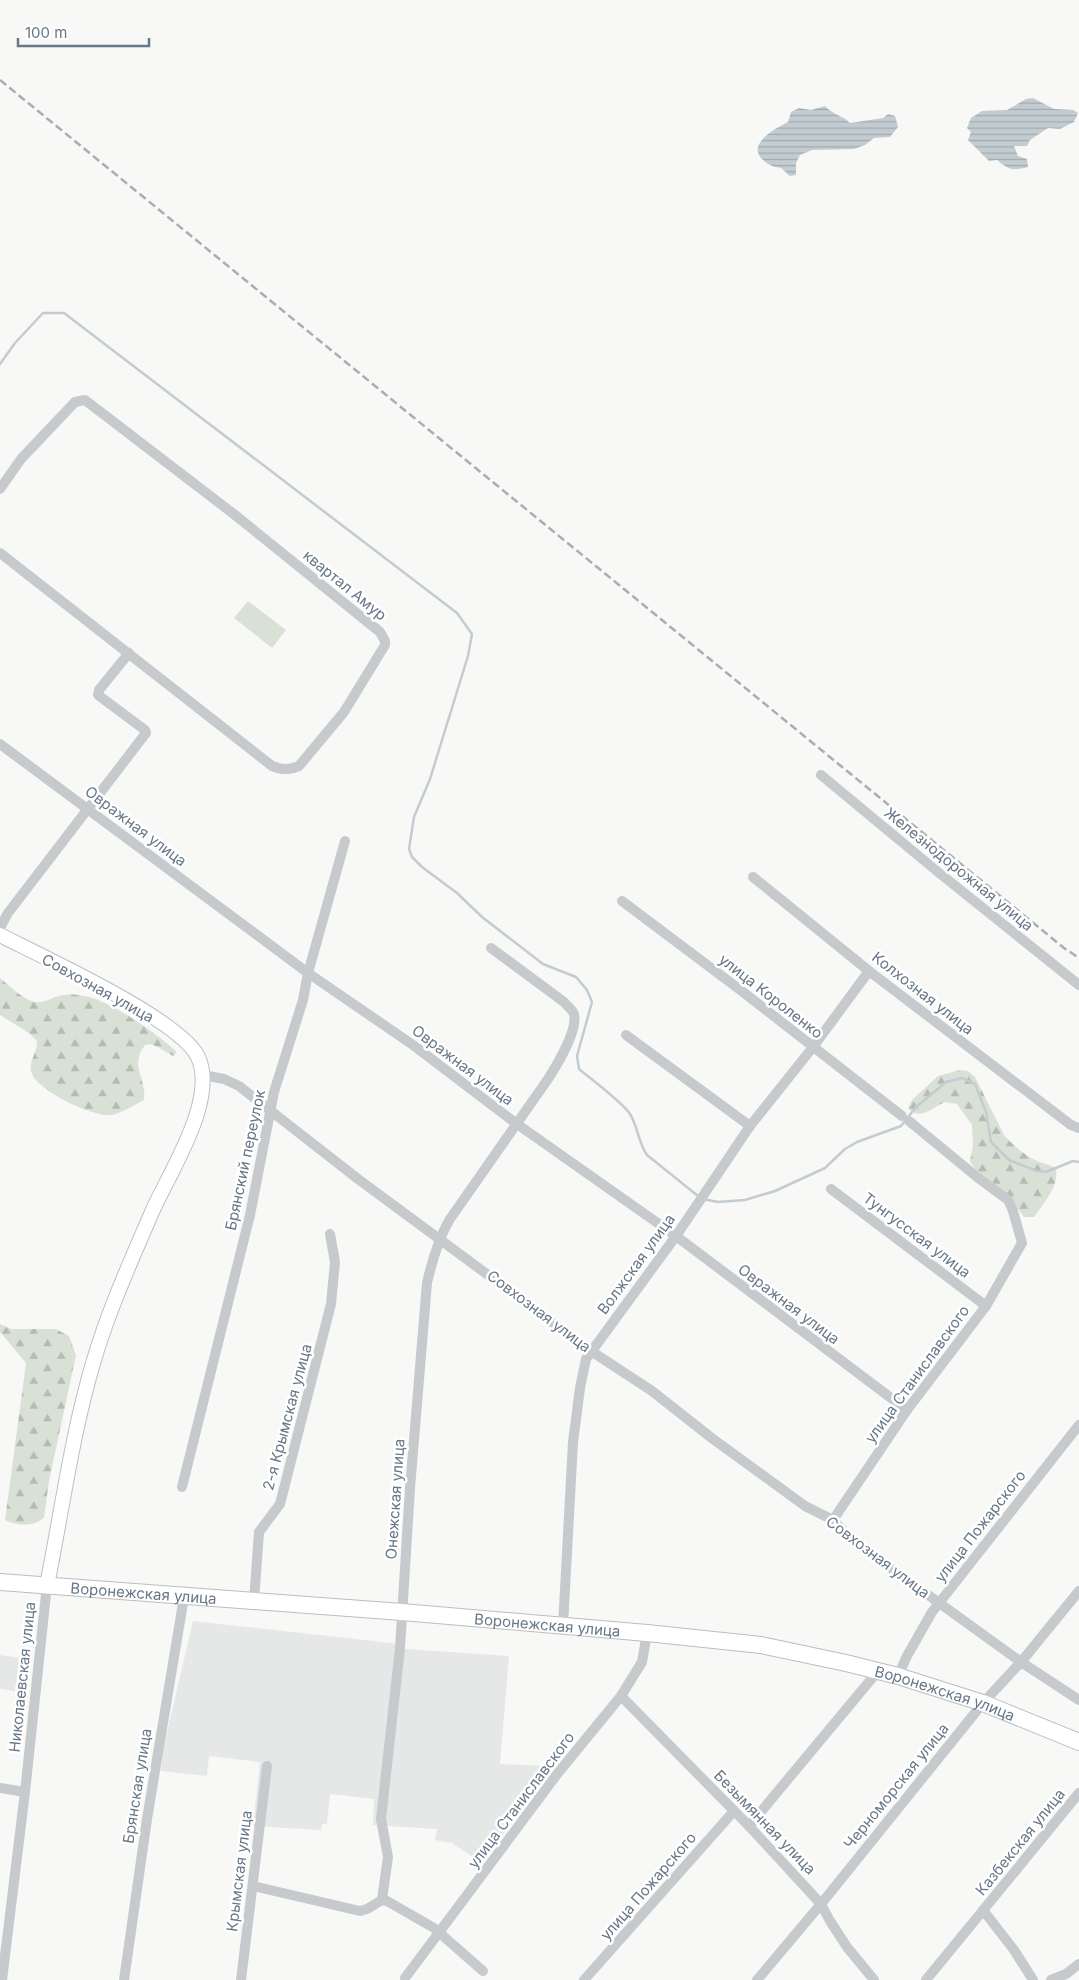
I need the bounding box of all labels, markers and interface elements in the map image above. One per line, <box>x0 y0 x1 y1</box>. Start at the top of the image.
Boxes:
scale bar <box>18 15 149 47</box>
text: 100 m <box>25 23 67 42</box>
street label: квартал Амур <box>299 546 391 624</box>
street label: Овражная улица <box>81 782 191 870</box>
street label: Железнодорожная улица <box>881 803 1037 935</box>
street label: Колхозная улица <box>868 947 978 1039</box>
street label: Совхозная улица <box>39 949 157 1027</box>
street label: улица Короленко <box>715 950 827 1042</box>
street label: Овражная улица <box>408 1021 518 1109</box>
street label: Брянский переулок <box>221 1088 269 1232</box>
street label: Тунгусская улица <box>859 1188 975 1282</box>
street label: Волжская улица <box>593 1210 679 1318</box>
street label: Овражная улица <box>734 1260 844 1348</box>
street label: Совхозная улица <box>483 1266 595 1356</box>
street label: улица Станиславского <box>861 1301 973 1447</box>
street label: 2-я Крымская улица <box>258 1342 316 1492</box>
street label: Онежская улица <box>381 1438 409 1560</box>
street label: улица Пожарского <box>930 1466 1030 1586</box>
street label: Совхозная улица <box>822 1512 934 1602</box>
street label: Воронежская улица <box>70 1578 217 1608</box>
street label: Николаевская улица <box>5 1601 39 1753</box>
street label: Воронежская улица <box>474 1609 621 1640</box>
street label: Воронежская улица <box>873 1661 1018 1725</box>
street label: Черноморская улица <box>839 1719 953 1853</box>
street label: Брянская улица <box>119 1727 155 1845</box>
street label: улица Станиславского <box>464 1728 578 1872</box>
street label: Безымянная улица <box>710 1766 820 1878</box>
street label: Казбекская улица <box>971 1785 1069 1899</box>
street label: Крымская улица <box>222 1809 256 1933</box>
street label: улица Пожарского <box>596 1828 700 1944</box>

